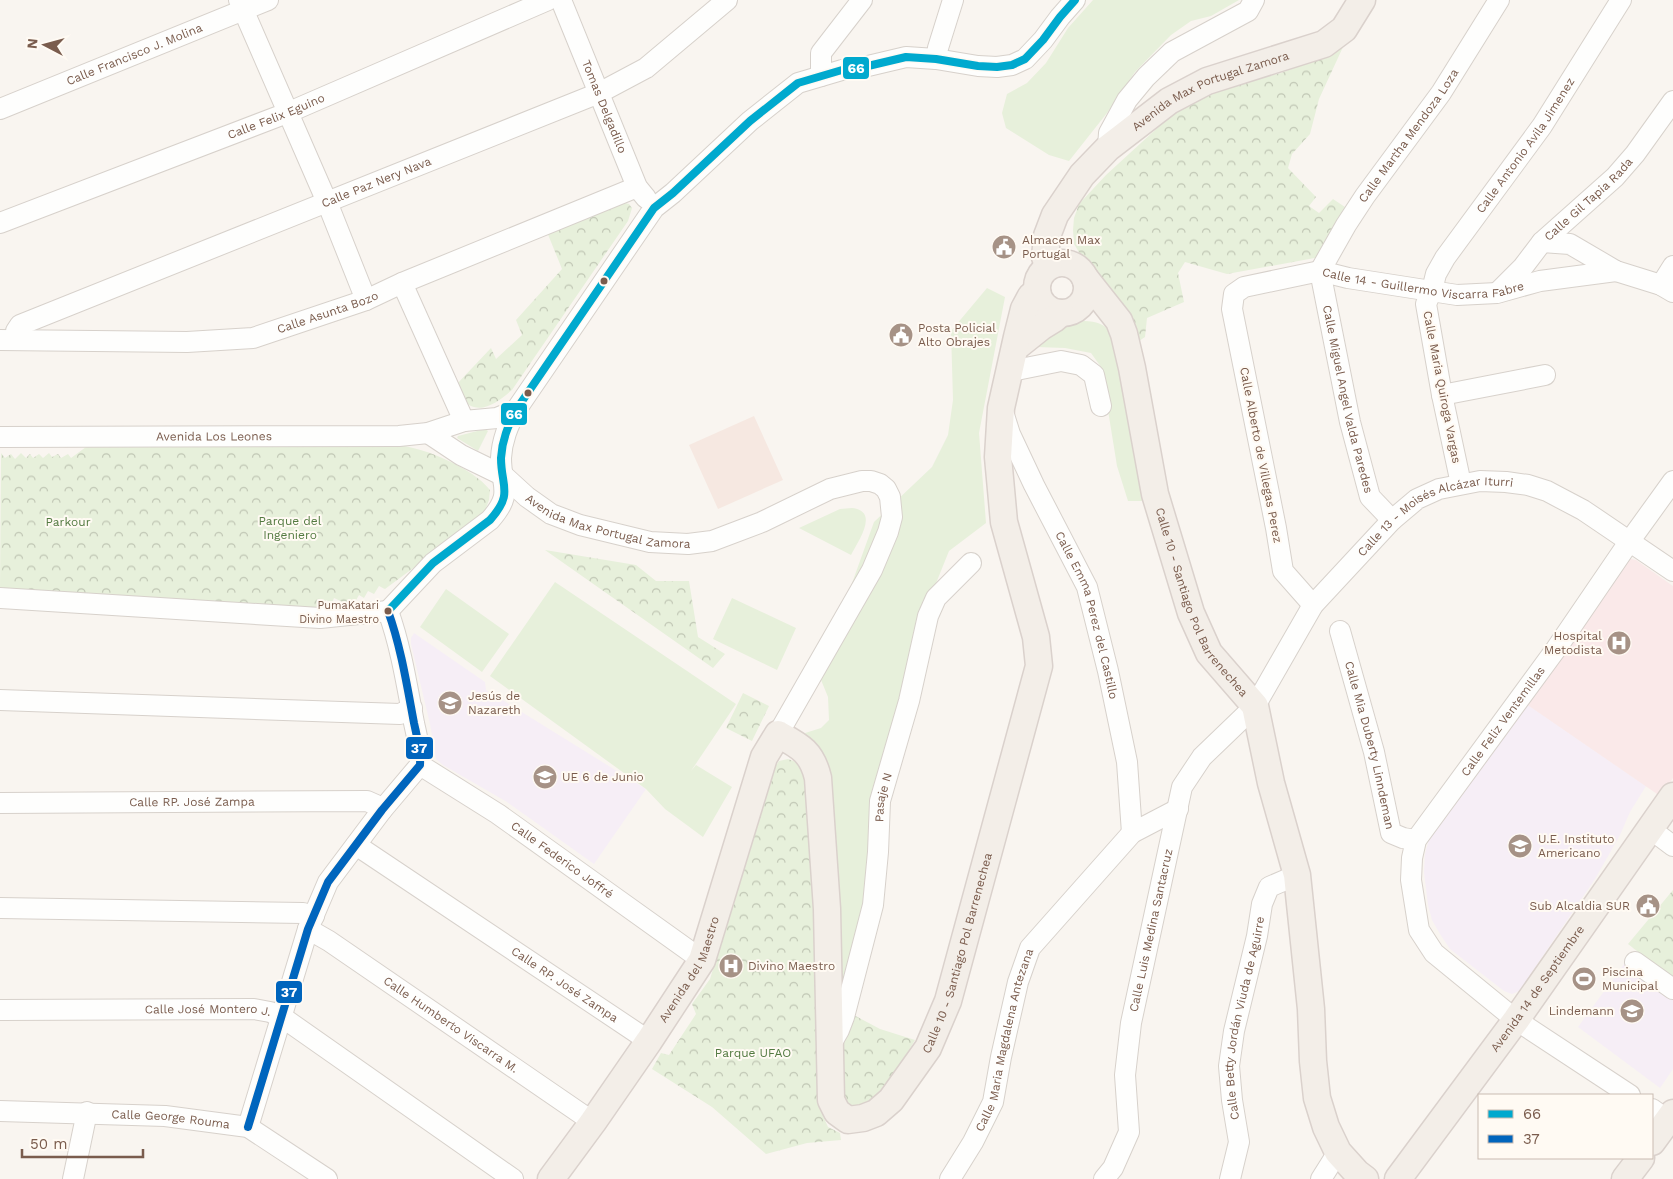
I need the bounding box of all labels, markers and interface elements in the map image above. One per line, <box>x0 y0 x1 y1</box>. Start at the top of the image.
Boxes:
north arrow <box>20 20 70 70</box>
street label: Calle Francisco J. Molina <box>64 20 205 88</box>
text: N <box>24 38 41 50</box>
street label: Avenida Max Portugal Zamora <box>1129 48 1291 134</box>
line badge: 66 <box>842 56 870 80</box>
street label: Tomas Delgadillo <box>579 58 630 155</box>
text: 66 <box>847 60 865 76</box>
street label: Calle Martha Mendoza Loza <box>1356 66 1461 205</box>
street label: Calle Antonio Avila Jimenez <box>1473 75 1578 216</box>
street label: Calle Felix Eguino <box>226 91 327 142</box>
street label: Calle Paz Nery Nava <box>319 154 433 210</box>
street label: Calle Gil Tapia Rada <box>1541 155 1636 244</box>
place label: Almacen Max Portugal <box>1022 233 1100 261</box>
public building icon: Almacen Max Portugal <box>991 234 1017 260</box>
street label: Calle 14 - Guillermo Viscarra Fabre <box>1321 265 1526 302</box>
unlabelled marker <box>599 276 609 286</box>
street label: Calle Asunta Bozo <box>275 288 380 336</box>
street label: Calle Miguel Angel Valda Paredes <box>1320 304 1376 495</box>
street label: Calle Maria Quiroga Vargas <box>1420 310 1464 464</box>
place label: Posta Policial Alto Obrajes <box>918 321 996 349</box>
public building icon: Posta Policial Alto Obrajes <box>888 322 914 348</box>
street label: Calle Alberto de Villegas Perez <box>1237 366 1285 544</box>
unlabelled marker <box>523 388 533 398</box>
line badge: 66 <box>500 402 528 426</box>
text: 66 <box>505 406 523 422</box>
street label: Avenida Los Leones <box>156 429 272 444</box>
street label: Calle 13 - Moisés Alcázar Iturri <box>1355 474 1514 559</box>
street label: Avenida Max Portugal Zamora <box>523 491 691 551</box>
street label: Calle 10 - Santiago Pol Barrenechea <box>1153 506 1251 700</box>
park label: Parque del Ingeniero <box>259 514 322 542</box>
park label: Parkour <box>45 515 91 529</box>
street label: Calle Emma Perez del Castillo <box>1052 529 1121 700</box>
place label: PumaKatari Divino Maestro <box>299 599 379 626</box>
marker: PumaKatari Divino Maestro <box>383 606 393 616</box>
place label: Hospital Metodista <box>1544 629 1602 657</box>
hospital icon: Hospital Metodista <box>1606 630 1632 656</box>
street label: Calle Mia Duberty Linndeman <box>1342 659 1397 831</box>
street label: Calle Feliz Ventemillas <box>1458 664 1548 779</box>
place label: Jesús de Nazareth <box>468 689 521 717</box>
school or university icon: Jesús de Nazareth <box>437 690 463 716</box>
line badge: 37 <box>405 736 434 760</box>
text: 37 <box>411 740 428 756</box>
school or university icon: UE 6 de Junio <box>532 764 558 790</box>
place label: UE 6 de Junio <box>562 770 644 784</box>
street label: Pasaje N <box>872 771 895 822</box>
street label: Calle RP. José Zampa <box>129 795 255 809</box>
street label: Calle Federico Joffré <box>508 819 616 901</box>
place label: U.E. Instituto Americano <box>1538 832 1614 860</box>
school or university icon: U.E. Instituto Americano <box>1507 833 1533 859</box>
street label: Calle Luis Medina Santacruz <box>1127 847 1175 1013</box>
street label: Calle 10 - Santiago Pol Barrenechea <box>919 851 995 1056</box>
public building icon: Sub Alcaldia SUR <box>1635 893 1661 919</box>
place label: Sub Alcaldia SUR <box>1530 899 1630 913</box>
street label: Avenida del Maestro <box>656 915 722 1025</box>
street label: Calle Betty Jordán Viuda de Aguirre <box>1222 915 1267 1121</box>
street label: Avenida 14 de Septiembre <box>1488 923 1587 1055</box>
street label: Calle RP. José Zampa <box>508 944 621 1025</box>
street label: Calle Maria Magdalena Antezana <box>972 946 1036 1134</box>
hospital icon: Divino Maestro <box>718 953 744 979</box>
place label: Divino Maestro <box>748 959 835 973</box>
place label: Piscina Municipal <box>1602 965 1658 993</box>
sports icon: Piscina Municipal <box>1571 966 1597 992</box>
street label: Calle Humberto Viscarra M. <box>381 973 521 1076</box>
line badge: 37 <box>275 980 303 1004</box>
text: 37 <box>281 984 298 1000</box>
school or university icon: Lindemann <box>1619 998 1645 1024</box>
street label: Calle José Montero J. <box>145 1001 272 1019</box>
place label: Lindemann <box>1549 1004 1614 1018</box>
park label: Parque UFAO <box>715 1046 791 1060</box>
legend <box>1478 1094 1653 1159</box>
text: 66 <box>1523 1105 1541 1123</box>
street label: Calle George Rouma <box>111 1107 231 1132</box>
scale bar <box>22 1126 144 1158</box>
text: 37 <box>1523 1130 1540 1148</box>
text: 50 m <box>30 1135 67 1153</box>

